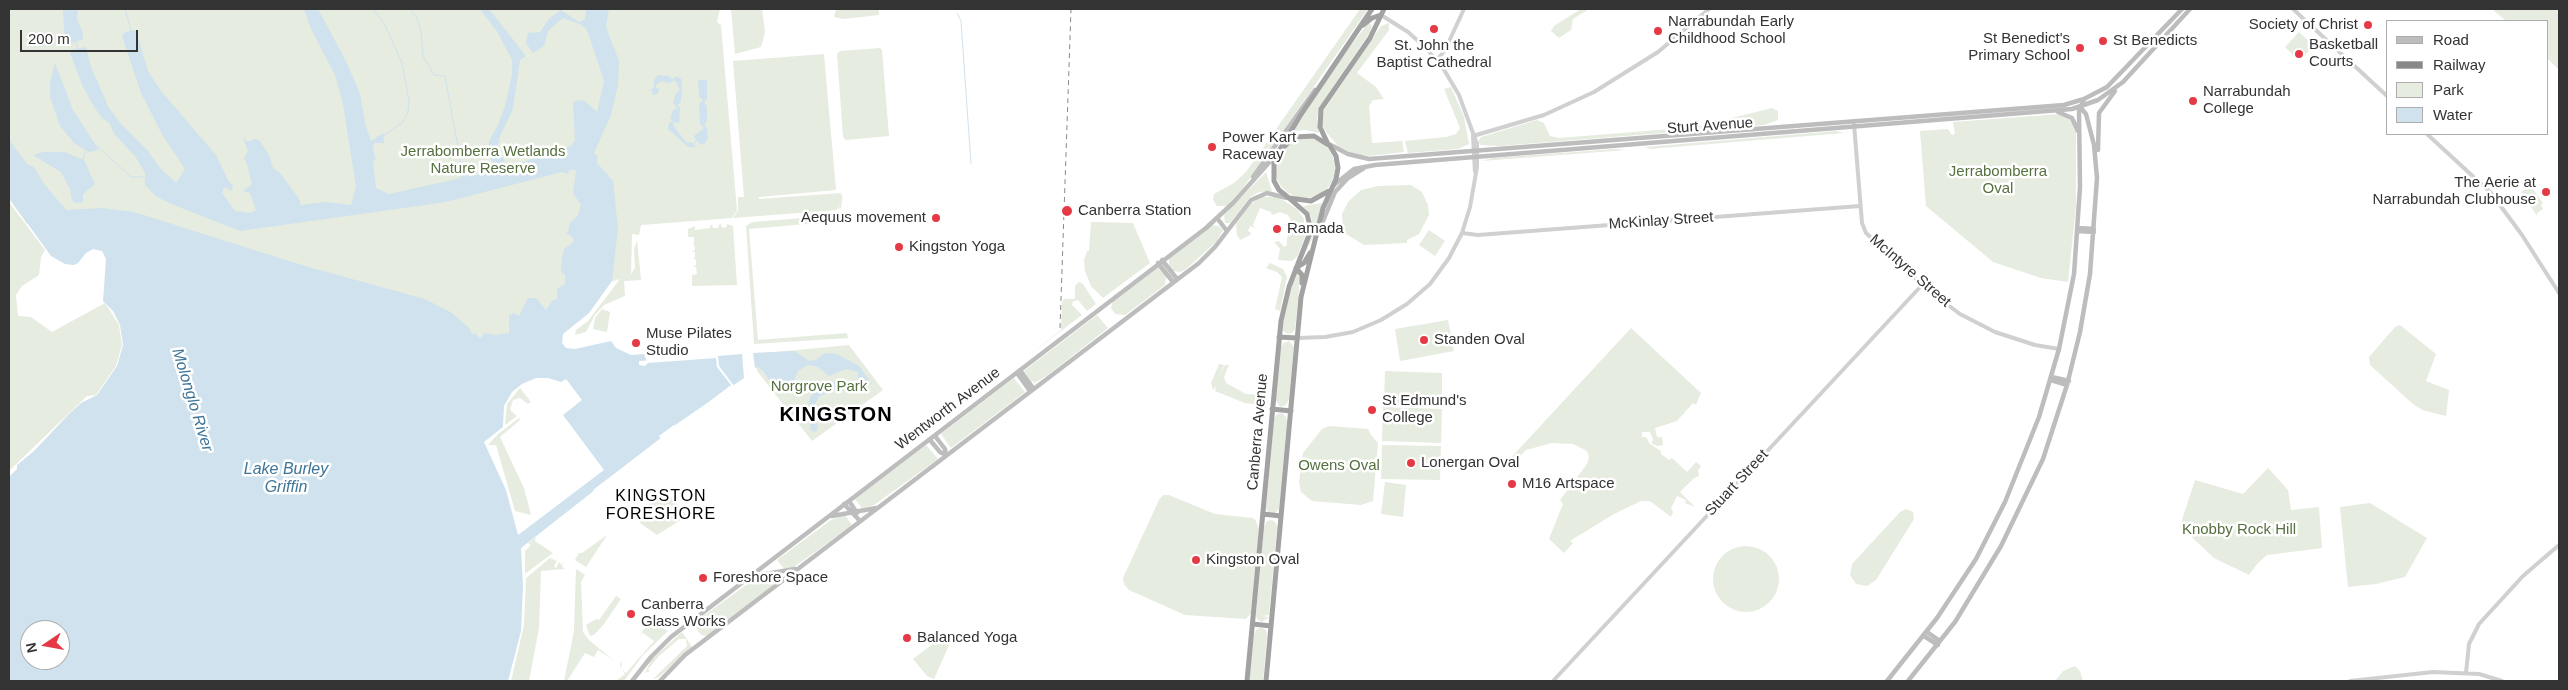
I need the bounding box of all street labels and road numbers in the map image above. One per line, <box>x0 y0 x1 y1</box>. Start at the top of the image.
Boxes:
street label: Sturt Avenue <box>1666 114 1754 138</box>
street label: McKinlay Street <box>1608 208 1714 234</box>
street label: McIntyre Street <box>1866 231 1954 311</box>
street label: Wentworth Avenue <box>892 364 1004 454</box>
street label: Canberra Avenue <box>1244 373 1272 491</box>
street label: Stuart Street <box>1702 446 1772 520</box>

